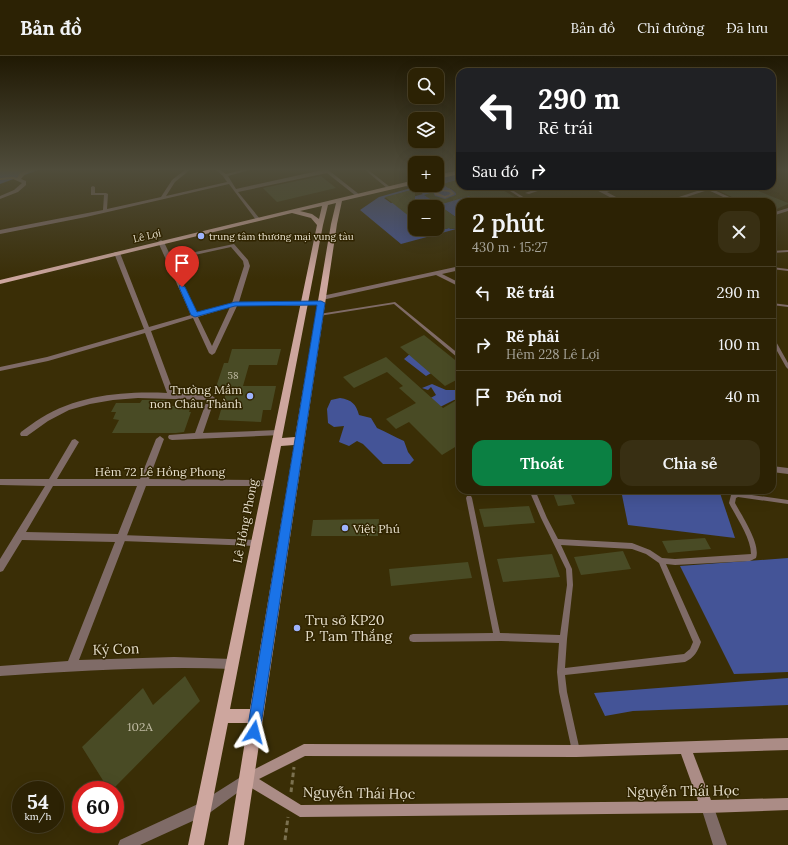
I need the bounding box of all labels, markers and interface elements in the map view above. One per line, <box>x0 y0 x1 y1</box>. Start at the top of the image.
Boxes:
text: Bản đồ <box>20 16 82 40</box>
text: Bản đồ <box>571 19 615 37</box>
text: Chỉ đường <box>637 19 704 37</box>
text: Đã lưu <box>726 19 768 37</box>
map controls <box>408 68 444 236</box>
button: search <box>408 68 444 104</box>
text: 290 m <box>538 81 620 117</box>
icon: left <box>472 84 524 136</box>
button: layers <box>408 112 444 148</box>
text: Rẽ trái <box>538 116 593 139</box>
button: + <box>408 156 444 192</box>
icon: right <box>527 160 549 182</box>
text: Sau đó <box>472 162 519 181</box>
button: − <box>408 200 444 236</box>
text: 2 phút <box>472 208 544 239</box>
button: close <box>718 211 760 253</box>
street label: Lê Lợi <box>132 226 162 246</box>
place label: trung tâm thương mại vung tàu <box>209 230 354 243</box>
marker: trung tâm thương mại vung tàu <box>196 231 206 241</box>
text: 430 m · 15:27 <box>472 239 548 256</box>
pin <box>165 246 199 287</box>
icon: arrive <box>171 252 193 274</box>
icon: left <box>472 282 494 304</box>
text: Rẽ trái <box>506 283 554 302</box>
text: 290 m <box>717 283 760 302</box>
text: Rẽ phải <box>506 327 559 346</box>
icon: right <box>472 334 494 356</box>
text: 100 m <box>719 335 760 354</box>
text: Hẻm 228 Lê Lợi <box>506 346 600 363</box>
house number: 58 <box>227 369 239 382</box>
place label: Trường Mầm non Châu Thành <box>150 382 242 411</box>
icon: arrive <box>472 386 494 408</box>
text: Đến nơi <box>506 387 562 406</box>
text: 40 m <box>725 387 760 406</box>
marker: Trường Mầm non Châu Thành <box>245 391 255 401</box>
button: Thoát <box>472 440 612 486</box>
button: Chia sẻ <box>620 440 760 486</box>
street label: Hẻm 72 Lê Hồng Phong <box>95 464 225 479</box>
street label: Lê Hồng Phong <box>229 477 261 564</box>
place label: Việt Phú <box>352 521 400 536</box>
marker: Việt Phú <box>340 523 350 533</box>
place label: Trụ sở KP20 P. Tam Thắng <box>305 611 393 645</box>
marker: Trụ sở KP20 P. Tam Thắng <box>292 623 302 633</box>
street label: Ký Con <box>92 639 140 659</box>
position arrow <box>233 711 275 753</box>
house number: 102A <box>127 719 153 734</box>
speed limit sign: 60 <box>72 781 124 833</box>
street label: Nguyễn Thái Học <box>627 781 739 801</box>
street label: Nguyễn Thái Học <box>303 783 415 803</box>
text: 54 <box>27 789 49 814</box>
text: km/h <box>24 810 52 823</box>

